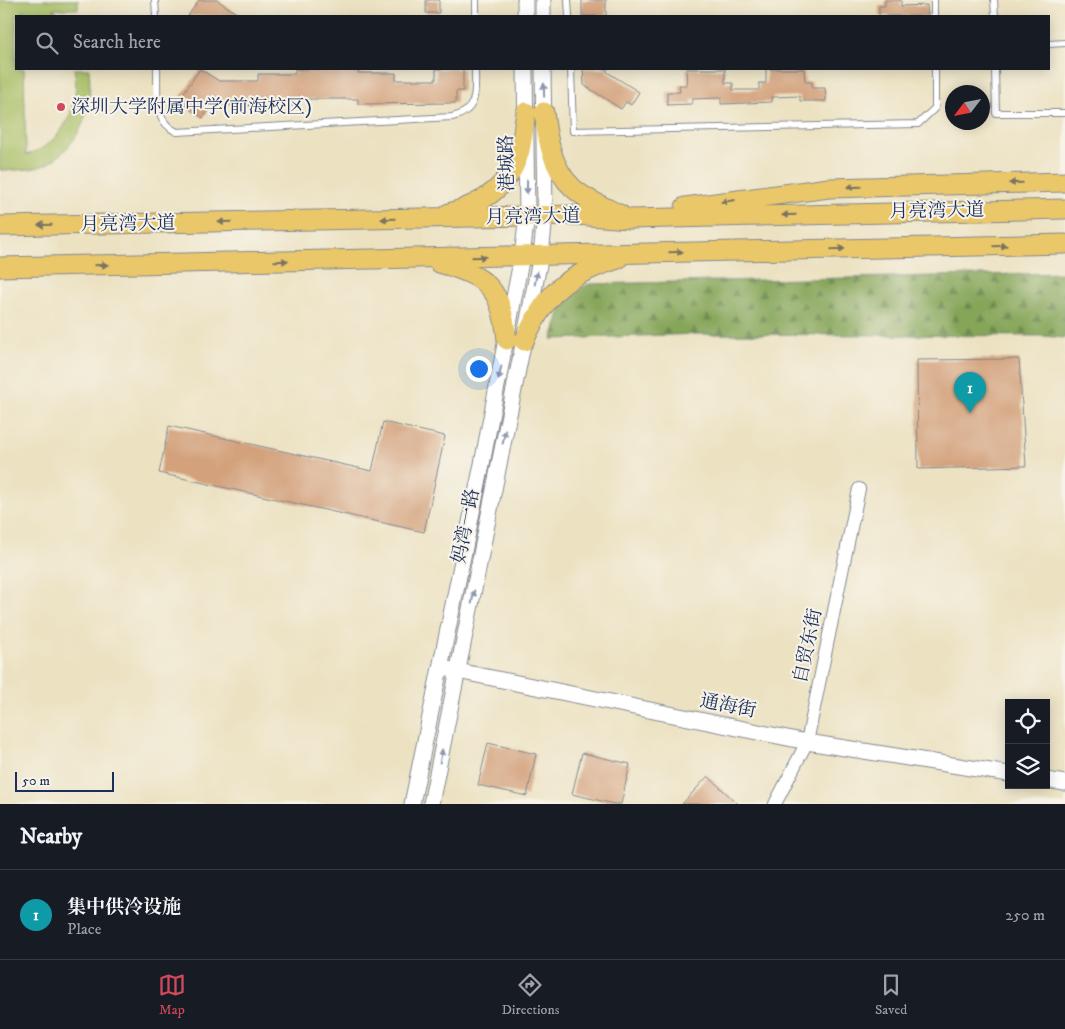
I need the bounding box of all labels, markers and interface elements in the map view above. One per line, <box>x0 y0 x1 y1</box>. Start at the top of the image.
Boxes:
search box <box>15 15 1050 70</box>
icon: search <box>33 29 61 57</box>
text: Search here <box>73 31 161 54</box>
one-way arrow <box>539 82 547 98</box>
north arrow <box>945 85 990 130</box>
place label: 深圳大学附属中学(前海校区) <box>71 96 312 119</box>
marker: 深圳大学附属中学(前海校区) <box>55 101 67 113</box>
street label: 港城路 <box>495 134 519 192</box>
one-way arrow <box>1008 179 1024 187</box>
one-way arrow <box>523 180 531 196</box>
one-way arrow <box>846 183 862 191</box>
one-way arrow <box>720 197 736 205</box>
street label: 月亮湾大道 <box>889 199 985 223</box>
street label: 月亮湾大道 <box>485 205 581 229</box>
one-way arrow <box>781 211 797 219</box>
street label: 月亮湾大道 <box>80 212 176 236</box>
one-way arrow <box>379 215 395 223</box>
one-way arrow <box>217 218 233 226</box>
one-way arrow <box>37 221 53 229</box>
one-way arrow <box>993 241 1009 249</box>
one-way arrow <box>830 245 846 253</box>
one-way arrow <box>668 248 684 256</box>
one-way arrow <box>471 252 487 260</box>
one-way arrow <box>273 257 289 265</box>
one-way arrow <box>93 260 109 268</box>
one-way arrow <box>532 270 540 286</box>
your location <box>466 356 492 382</box>
one-way arrow <box>496 365 504 381</box>
pin: 1 <box>954 372 986 413</box>
one-way arrow <box>501 429 509 445</box>
street label: 妈湾一路 <box>447 486 485 566</box>
one-way arrow <box>469 588 477 604</box>
street label: 自贸东街 <box>789 606 827 686</box>
street label: 通海街 <box>698 689 758 723</box>
map controls <box>1005 699 1050 789</box>
button: locate <box>1005 699 1050 744</box>
button: layers <box>1005 744 1050 789</box>
one-way arrow <box>437 749 445 764</box>
scale bar <box>15 769 114 792</box>
text: 50 m <box>22 772 50 790</box>
text: Nearby <box>20 824 82 850</box>
text: 集中供冷设施 <box>67 896 181 919</box>
text: 1 <box>33 905 39 925</box>
text: 250 m <box>1005 905 1045 925</box>
text: Place <box>67 919 101 939</box>
tab: Map <box>158 971 186 1019</box>
tab: Directions <box>501 971 559 1019</box>
tab: Saved <box>875 971 907 1019</box>

